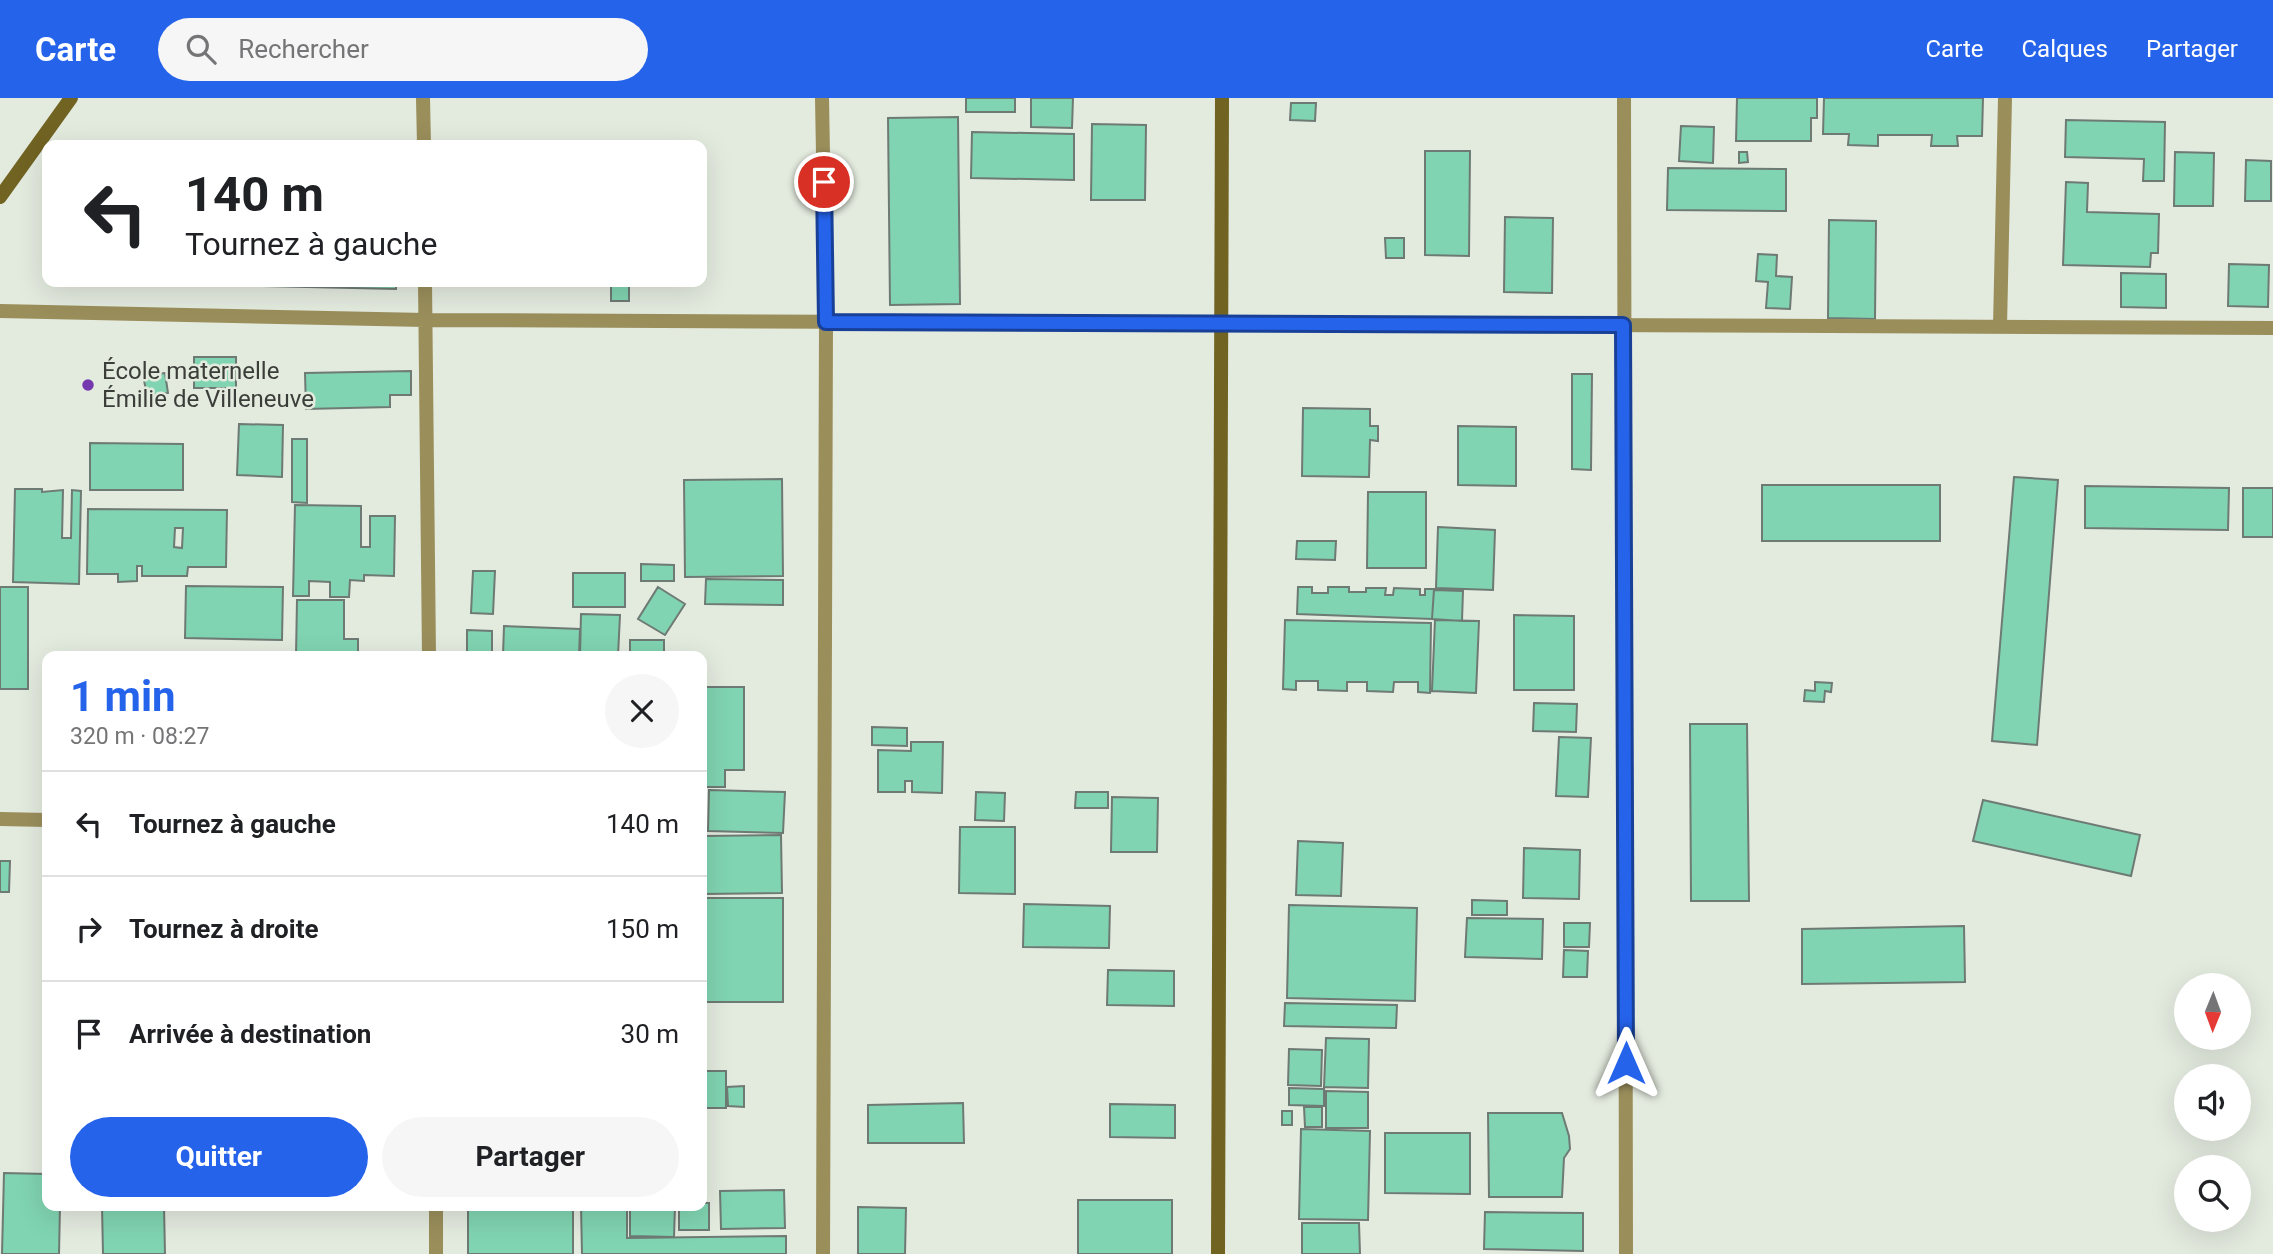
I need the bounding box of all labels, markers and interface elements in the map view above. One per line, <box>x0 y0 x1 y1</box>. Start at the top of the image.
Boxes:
search box <box>158 18 648 81</box>
text: Carte <box>35 30 116 69</box>
icon: search <box>182 30 220 68</box>
text: Rechercher <box>238 34 369 64</box>
text: Carte <box>1925 35 1983 63</box>
text: Calques <box>2021 35 2108 63</box>
text: Partager <box>2146 35 2238 63</box>
pin <box>794 152 854 212</box>
icon: arrive <box>805 163 843 201</box>
text: 140 m <box>185 166 324 223</box>
icon: left <box>70 168 161 259</box>
text: Tournez à gauche <box>185 225 437 263</box>
place label: École maternelle Émilie de Villeneuve <box>102 357 314 413</box>
marker: École maternelle Émilie de Villeneuve <box>80 377 96 393</box>
text: 1 min <box>70 672 176 721</box>
button: close <box>605 674 679 748</box>
text: 320 m · 08:27 <box>70 723 209 750</box>
icon: left <box>70 805 108 843</box>
text: Tournez à gauche <box>129 809 336 839</box>
text: 140 m <box>606 809 679 839</box>
icon: right <box>70 910 108 948</box>
text: Tournez à droite <box>129 914 319 944</box>
text: 150 m <box>606 914 679 944</box>
north arrow <box>2174 973 2250 1050</box>
map controls <box>2174 973 2251 1232</box>
icon: arrive <box>70 1015 108 1053</box>
text: Arrivée à destination <box>129 1019 371 1049</box>
text: 30 m <box>621 1019 679 1049</box>
position arrow <box>1589 1026 1663 1100</box>
button: sound <box>2174 1064 2251 1141</box>
button: Quitter <box>70 1117 368 1197</box>
button: Partager <box>382 1117 679 1197</box>
button: search <box>2174 1155 2251 1232</box>

